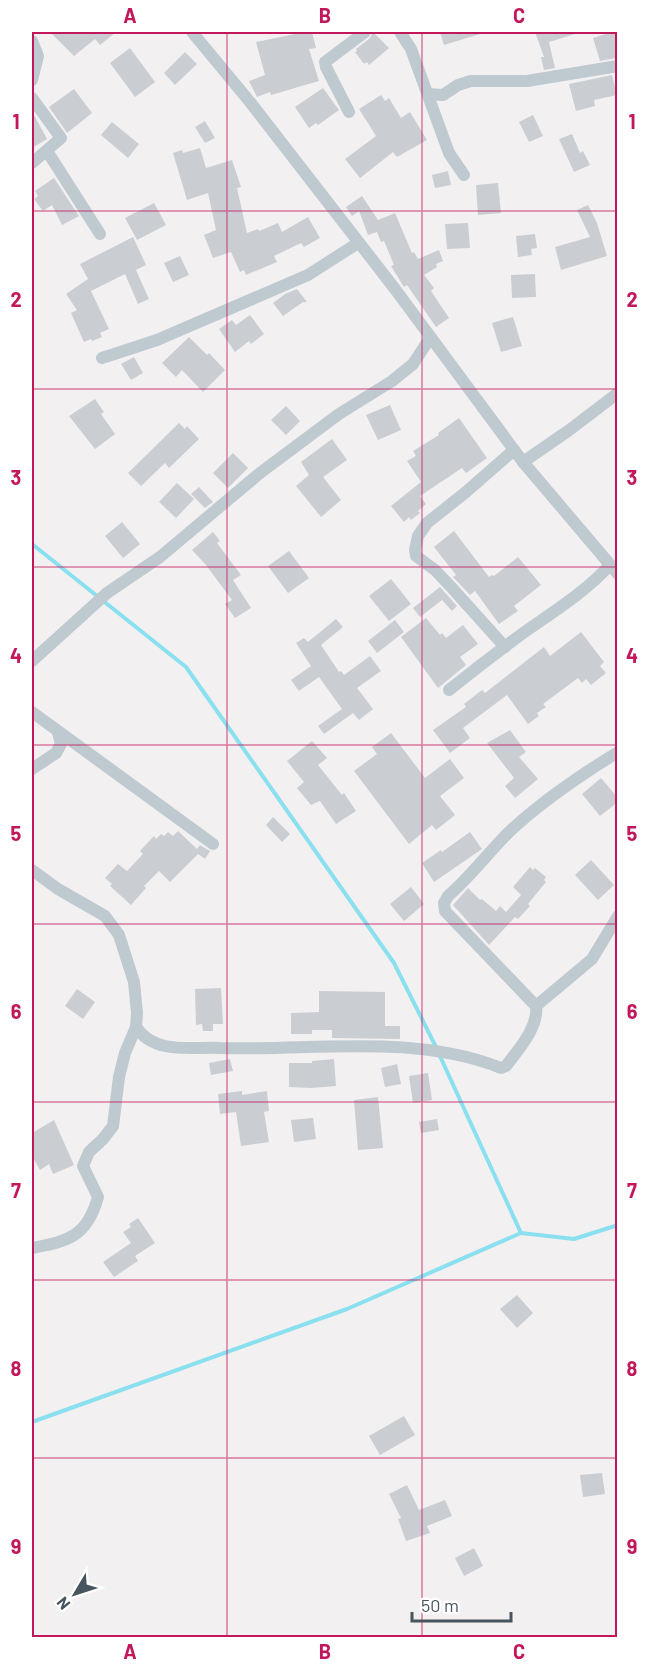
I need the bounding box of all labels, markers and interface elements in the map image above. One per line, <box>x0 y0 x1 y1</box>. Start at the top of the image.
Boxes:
text: A <box>123 3 137 27</box>
text: B <box>319 3 331 27</box>
text: C <box>513 3 525 27</box>
text: 1 <box>12 109 20 133</box>
text: 1 <box>628 109 636 133</box>
text: 2 <box>10 287 22 311</box>
text: 2 <box>626 287 638 311</box>
text: 3 <box>11 465 21 489</box>
text: 3 <box>627 465 637 489</box>
text: 4 <box>10 643 22 667</box>
text: 4 <box>626 643 638 667</box>
text: 5 <box>11 821 22 845</box>
text: 5 <box>627 821 638 845</box>
text: 6 <box>11 999 22 1023</box>
text: 6 <box>627 999 638 1023</box>
text: 7 <box>11 1178 21 1202</box>
text: 7 <box>627 1178 637 1202</box>
text: 8 <box>11 1356 22 1380</box>
text: 8 <box>627 1356 638 1380</box>
text: 9 <box>11 1534 21 1558</box>
text: 9 <box>627 1534 637 1558</box>
north arrow <box>45 1564 105 1624</box>
scale bar <box>412 1585 511 1623</box>
text: N <box>52 1594 74 1614</box>
text: 50 m <box>421 1594 459 1616</box>
text: A <box>123 1639 137 1663</box>
text: B <box>319 1639 331 1663</box>
text: C <box>513 1639 525 1663</box>

